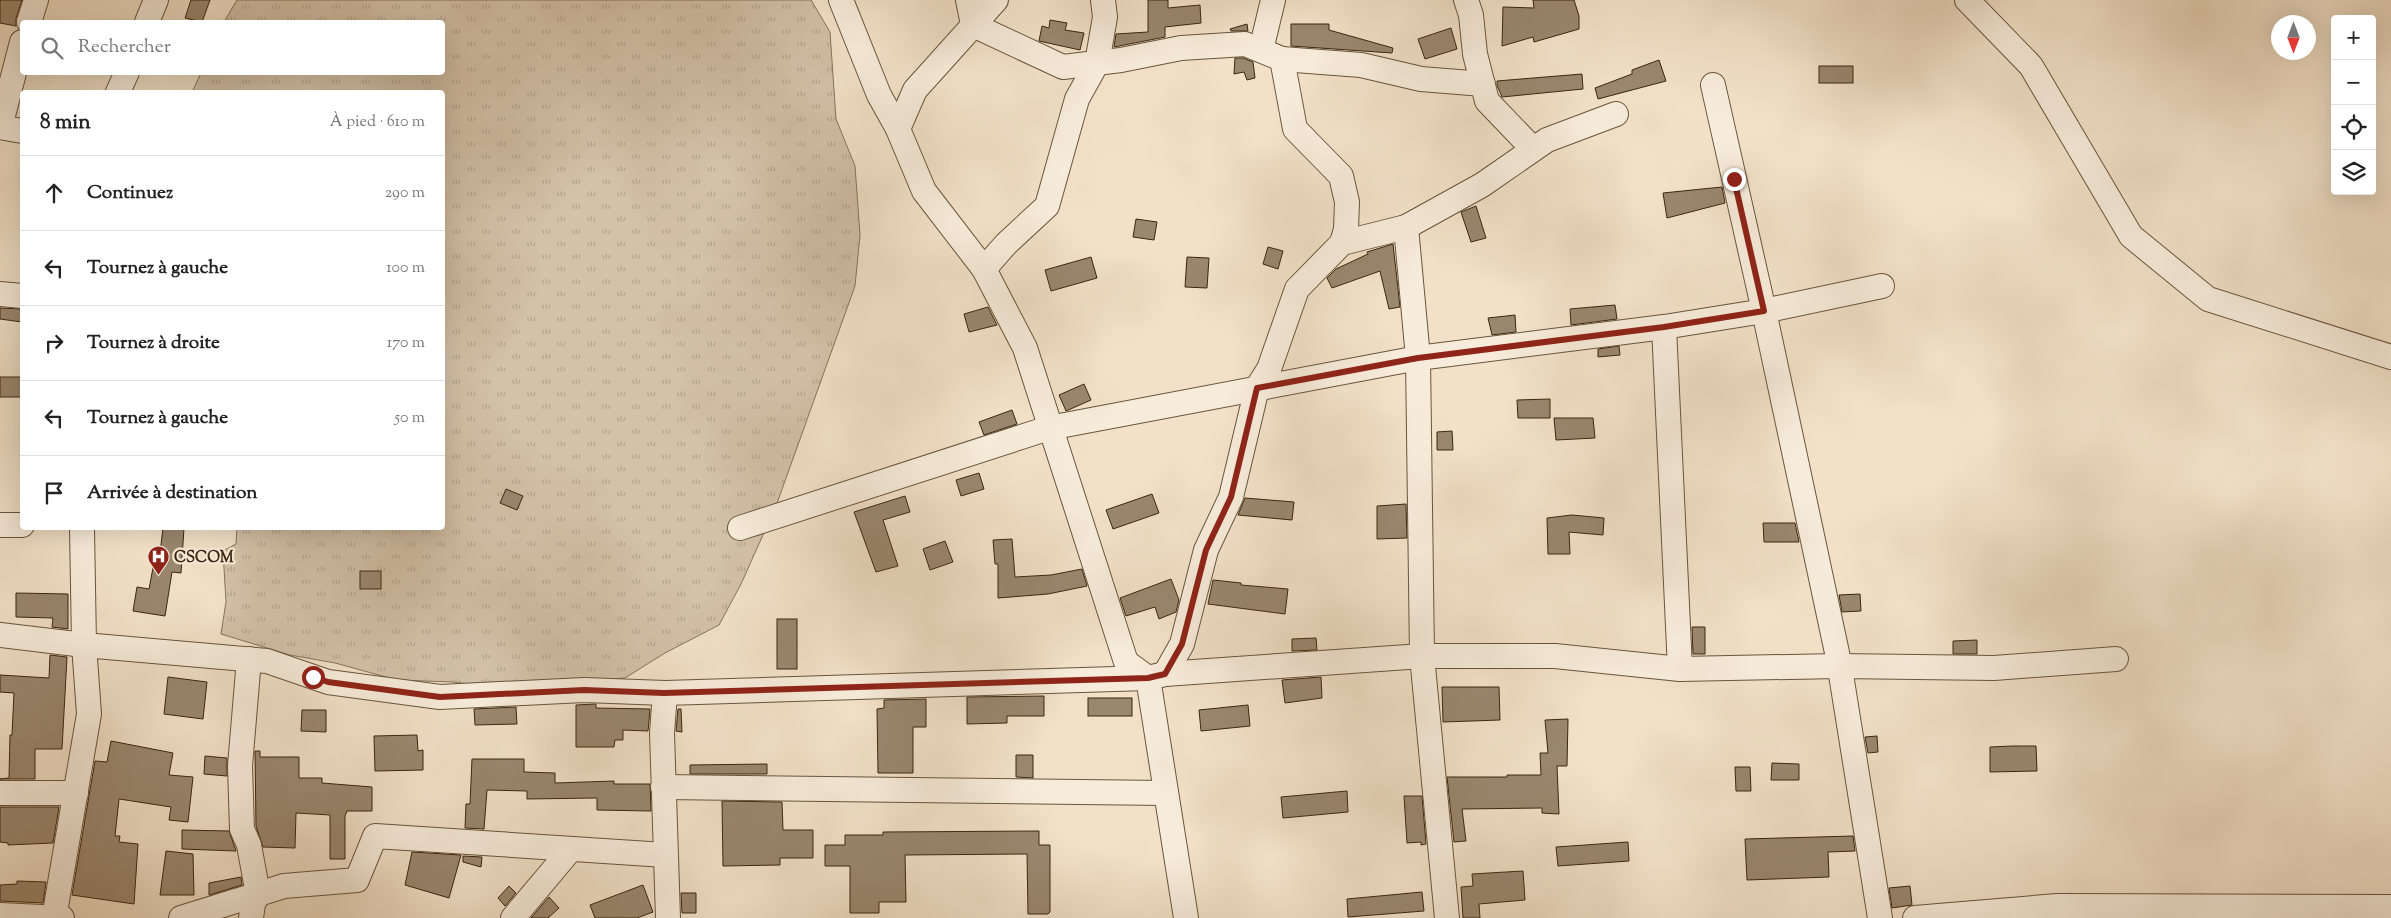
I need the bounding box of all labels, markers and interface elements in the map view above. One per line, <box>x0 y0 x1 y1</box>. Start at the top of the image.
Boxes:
north arrow <box>2271 15 2316 60</box>
map controls <box>2331 15 2376 195</box>
button: + <box>2331 15 2376 60</box>
search box <box>20 20 445 75</box>
icon: search <box>38 34 66 62</box>
text: Rechercher <box>78 34 171 61</box>
button: − <box>2331 60 2376 105</box>
button: locate <box>2331 105 2376 150</box>
text: 8 min <box>40 108 91 138</box>
text: À pied · 610 m <box>330 111 425 134</box>
button: layers <box>2331 150 2376 195</box>
route end <box>1723 168 1746 191</box>
icon: ahead <box>40 179 68 207</box>
text: Continuez <box>87 180 173 207</box>
text: 290 m <box>385 182 425 205</box>
icon: left <box>40 254 68 282</box>
text: Tournez à gauche <box>87 255 228 282</box>
text: 100 m <box>386 257 425 280</box>
icon: right <box>40 329 68 357</box>
text: Tournez à droite <box>87 330 220 357</box>
text: 170 m <box>387 332 425 355</box>
icon: left <box>40 404 68 432</box>
text: Tournez à gauche <box>87 405 228 432</box>
text: 50 m <box>394 407 425 430</box>
icon: arrive <box>40 479 68 507</box>
text: Arrivée à destination <box>87 480 258 507</box>
hospital icon: CSCOM <box>146 545 170 576</box>
place label: CSCOM <box>174 548 234 569</box>
route start <box>302 666 325 689</box>

